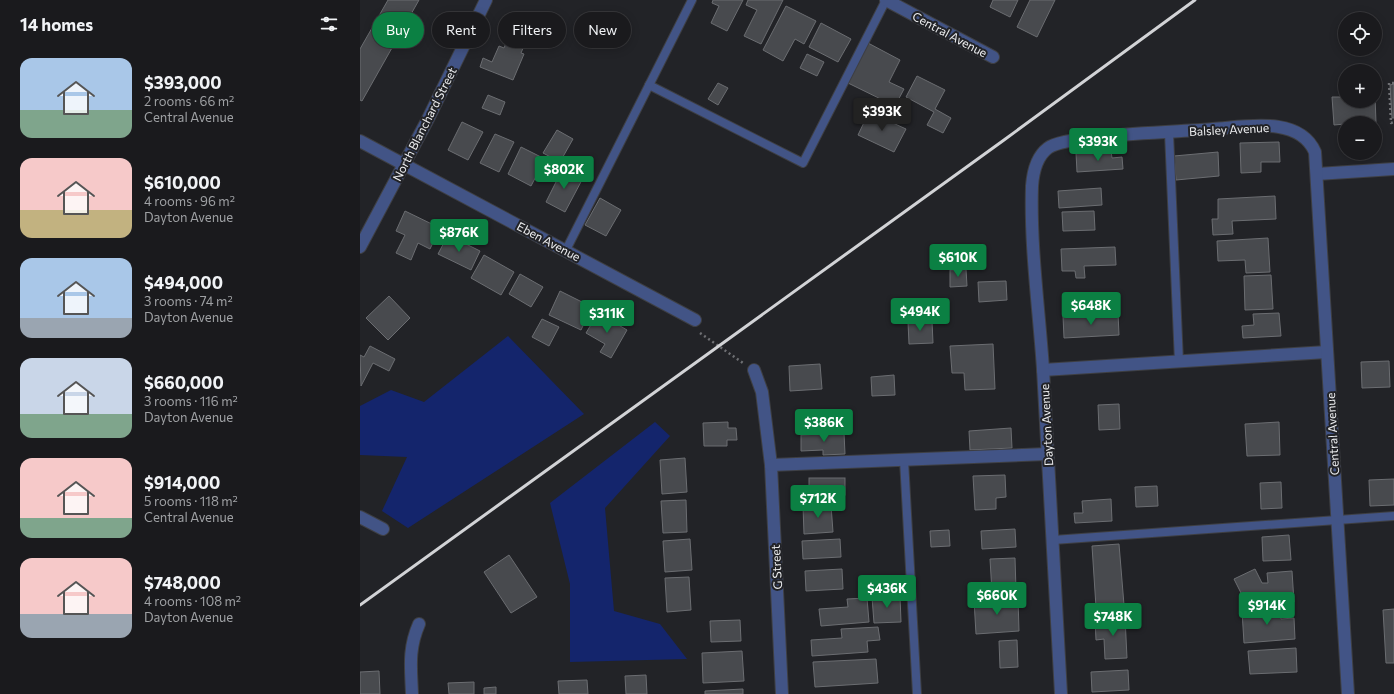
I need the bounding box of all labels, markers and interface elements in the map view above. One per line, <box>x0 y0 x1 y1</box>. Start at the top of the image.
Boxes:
street label: Central Avenue <box>910 8 990 60</box>
chip: Buy <box>372 12 424 48</box>
chip: Rent <box>432 12 490 48</box>
chip: Filters <box>498 12 566 48</box>
chip: New <box>574 12 631 48</box>
map controls <box>1338 12 1382 160</box>
button: locate <box>1338 12 1382 56</box>
icon: filters <box>318 13 340 35</box>
text: 14 homes <box>20 14 93 35</box>
button: + <box>1338 64 1382 108</box>
street label: North Blanchard Street <box>389 65 459 183</box>
text: $393,000 <box>144 72 222 93</box>
icon: home <box>52 74 100 122</box>
text: 2 rooms · 66 m² <box>144 93 234 109</box>
pin: $393K <box>854 98 910 132</box>
text: $393K <box>862 103 902 119</box>
text: Central Avenue <box>144 109 234 125</box>
button: − <box>1338 116 1382 160</box>
street label: Balsley Avenue <box>1189 120 1269 138</box>
pin: $393K <box>1070 128 1126 162</box>
text: $393K <box>1078 133 1118 149</box>
pin: $802K <box>536 156 592 190</box>
text: $802K <box>544 161 584 177</box>
text: $610,000 <box>144 172 221 193</box>
icon: home <box>52 174 100 222</box>
text: 4 rooms · 96 m² <box>144 193 235 209</box>
text: Dayton Avenue <box>144 209 233 225</box>
street label: Eben Avenue <box>515 218 583 264</box>
pin: $876K <box>431 219 487 253</box>
text: $876K <box>439 224 479 240</box>
pin: $610K <box>930 244 986 278</box>
text: $610K <box>938 249 978 265</box>
text: $494,000 <box>144 272 223 293</box>
icon: home <box>52 274 100 322</box>
pin: $648K <box>1063 292 1119 326</box>
text: 3 rooms · 74 m² <box>144 293 233 309</box>
text: $648K <box>1071 297 1111 313</box>
pin: $494K <box>892 298 948 332</box>
pin: $311K <box>579 300 635 334</box>
text: $494K <box>900 303 940 319</box>
text: $311K <box>589 305 625 321</box>
text: Dayton Avenue <box>144 309 233 325</box>
text: $660,000 <box>144 372 224 393</box>
icon: home <box>52 374 100 422</box>
street label: Dayton Avenue <box>1037 384 1055 466</box>
street label: Central Avenue <box>1323 392 1341 476</box>
text: 3 rooms · 116 m² <box>144 393 238 409</box>
text: Dayton Avenue <box>144 409 233 425</box>
pin: $386K <box>796 409 852 443</box>
text: $386K <box>804 414 844 430</box>
text: $914,000 <box>144 472 220 493</box>
icon: home <box>52 474 100 522</box>
pin: $712K <box>790 485 846 519</box>
text: $712K <box>800 490 836 506</box>
text: 5 rooms · 118 m² <box>144 493 238 509</box>
text: Central Avenue <box>144 509 234 525</box>
street label: G Street <box>768 544 784 590</box>
text: $748,000 <box>144 572 221 593</box>
icon: home <box>52 574 100 622</box>
pin: $436K <box>859 575 915 609</box>
text: $436K <box>867 580 907 596</box>
pin: $660K <box>969 582 1025 616</box>
text: $660K <box>976 587 1018 603</box>
pin: $914K <box>1239 592 1295 626</box>
text: 4 rooms · 108 m² <box>144 593 241 609</box>
text: $914K <box>1248 597 1286 613</box>
pin: $748K <box>1085 603 1141 637</box>
text: $748K <box>1094 608 1132 624</box>
text: Dayton Avenue <box>144 609 233 625</box>

